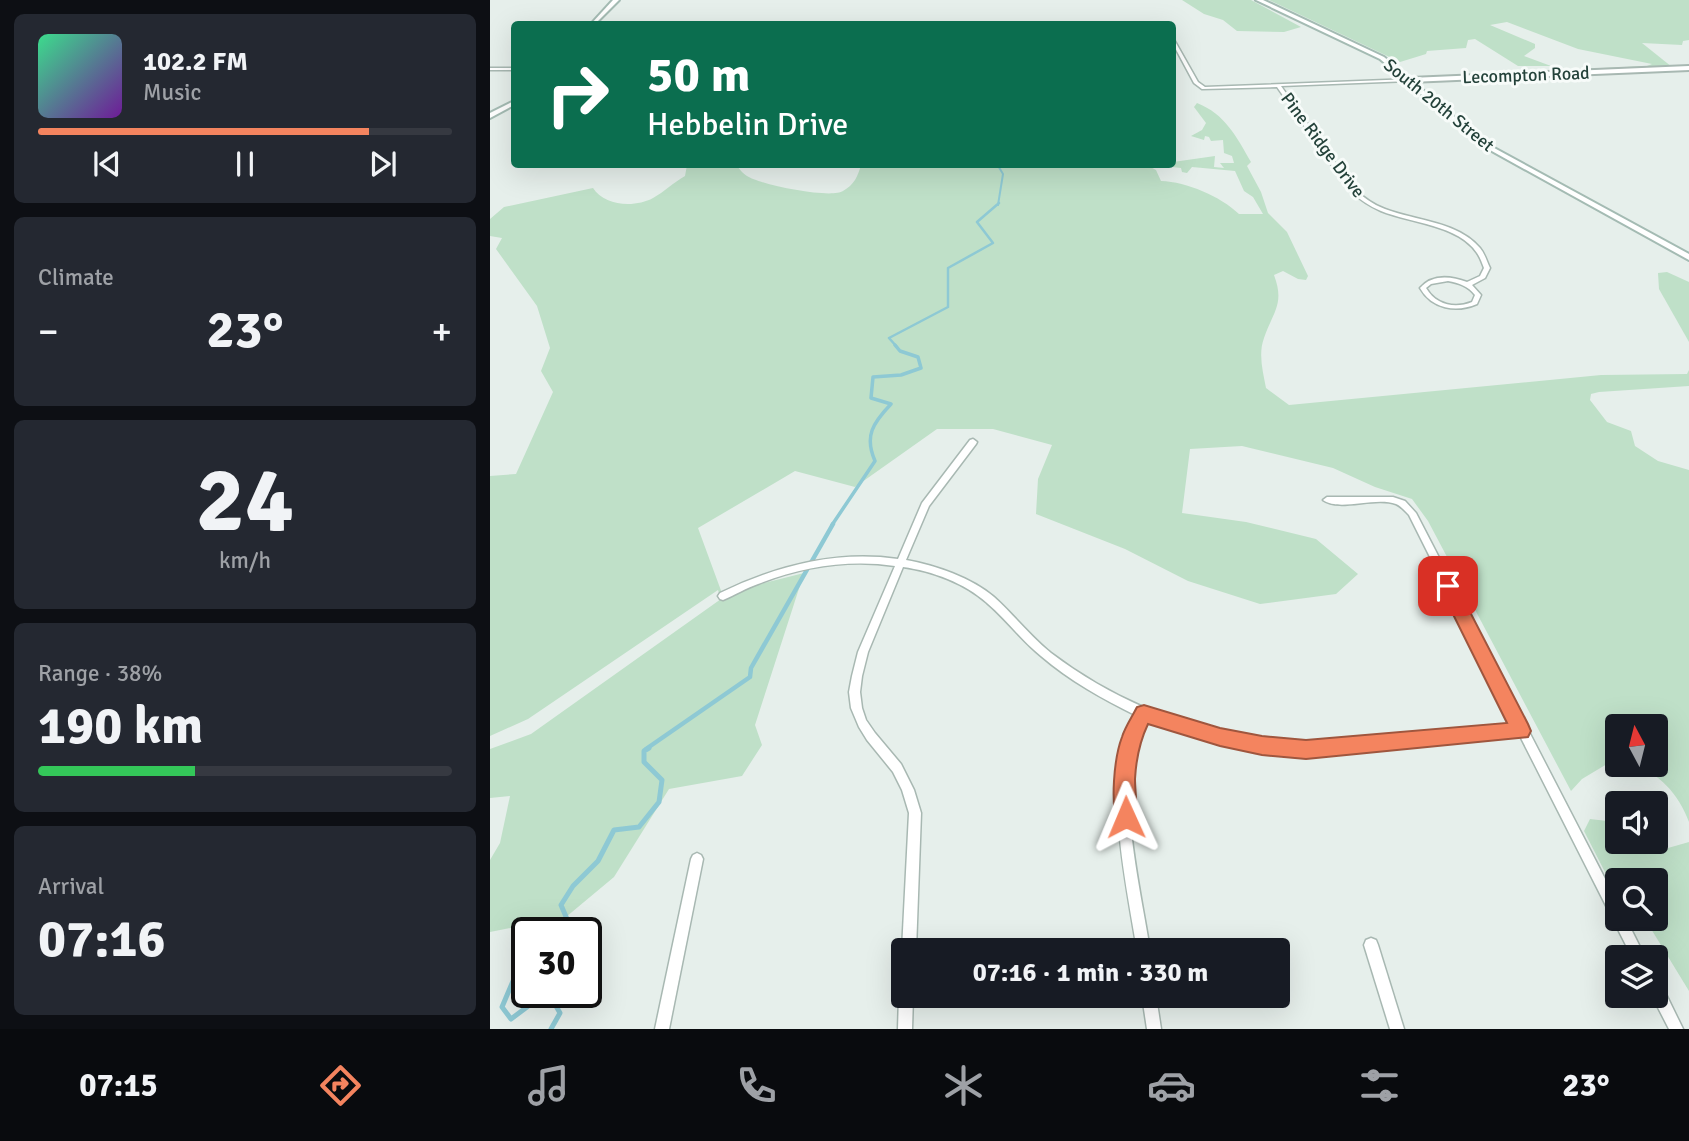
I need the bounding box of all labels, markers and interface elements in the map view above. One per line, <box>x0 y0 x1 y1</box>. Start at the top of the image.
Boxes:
text: 50 m <box>647 45 750 105</box>
text: 102.2 FM <box>143 46 248 78</box>
icon: right <box>532 49 623 140</box>
street label: South 20th Street <box>1379 54 1499 156</box>
street label: Lecompton Road <box>1462 62 1590 88</box>
text: Music <box>143 78 201 107</box>
street label: Pine Ridge Drive <box>1276 88 1370 202</box>
text: Hebbelin Drive <box>647 105 848 144</box>
icon: previous <box>88 145 126 183</box>
icon: pause <box>226 145 264 183</box>
icon: next <box>364 145 402 183</box>
text: Climate <box>38 263 114 292</box>
text: 23° <box>207 298 283 362</box>
text: − <box>38 308 59 355</box>
text: + <box>431 308 452 355</box>
text: 24 <box>196 444 294 557</box>
text: km/h <box>219 546 271 575</box>
pin <box>1418 556 1478 616</box>
icon: arrive <box>1429 567 1467 605</box>
text: Range · 38% <box>38 659 162 688</box>
text: 190 km <box>38 694 203 758</box>
north arrow <box>1605 714 1668 777</box>
map controls <box>1605 714 1668 1008</box>
position arrow <box>1089 780 1163 854</box>
button: sound <box>1605 791 1668 854</box>
button: search <box>1605 868 1668 931</box>
text: Arrival <box>38 872 104 901</box>
text: 07:16 <box>38 907 166 971</box>
speed limit sign: 30 <box>511 917 602 1008</box>
button: layers <box>1605 945 1668 1008</box>
text: 07:16 · 1 min · 330 m <box>973 957 1208 989</box>
icon: directions <box>316 1061 365 1110</box>
icon: music <box>524 1061 573 1110</box>
icon: phone <box>732 1061 781 1110</box>
icon: climate <box>939 1061 988 1110</box>
icon: car <box>1147 1061 1196 1110</box>
icon: filters <box>1355 1061 1404 1110</box>
text: 07:15 <box>79 1066 158 1105</box>
text: 23° <box>1562 1066 1610 1105</box>

